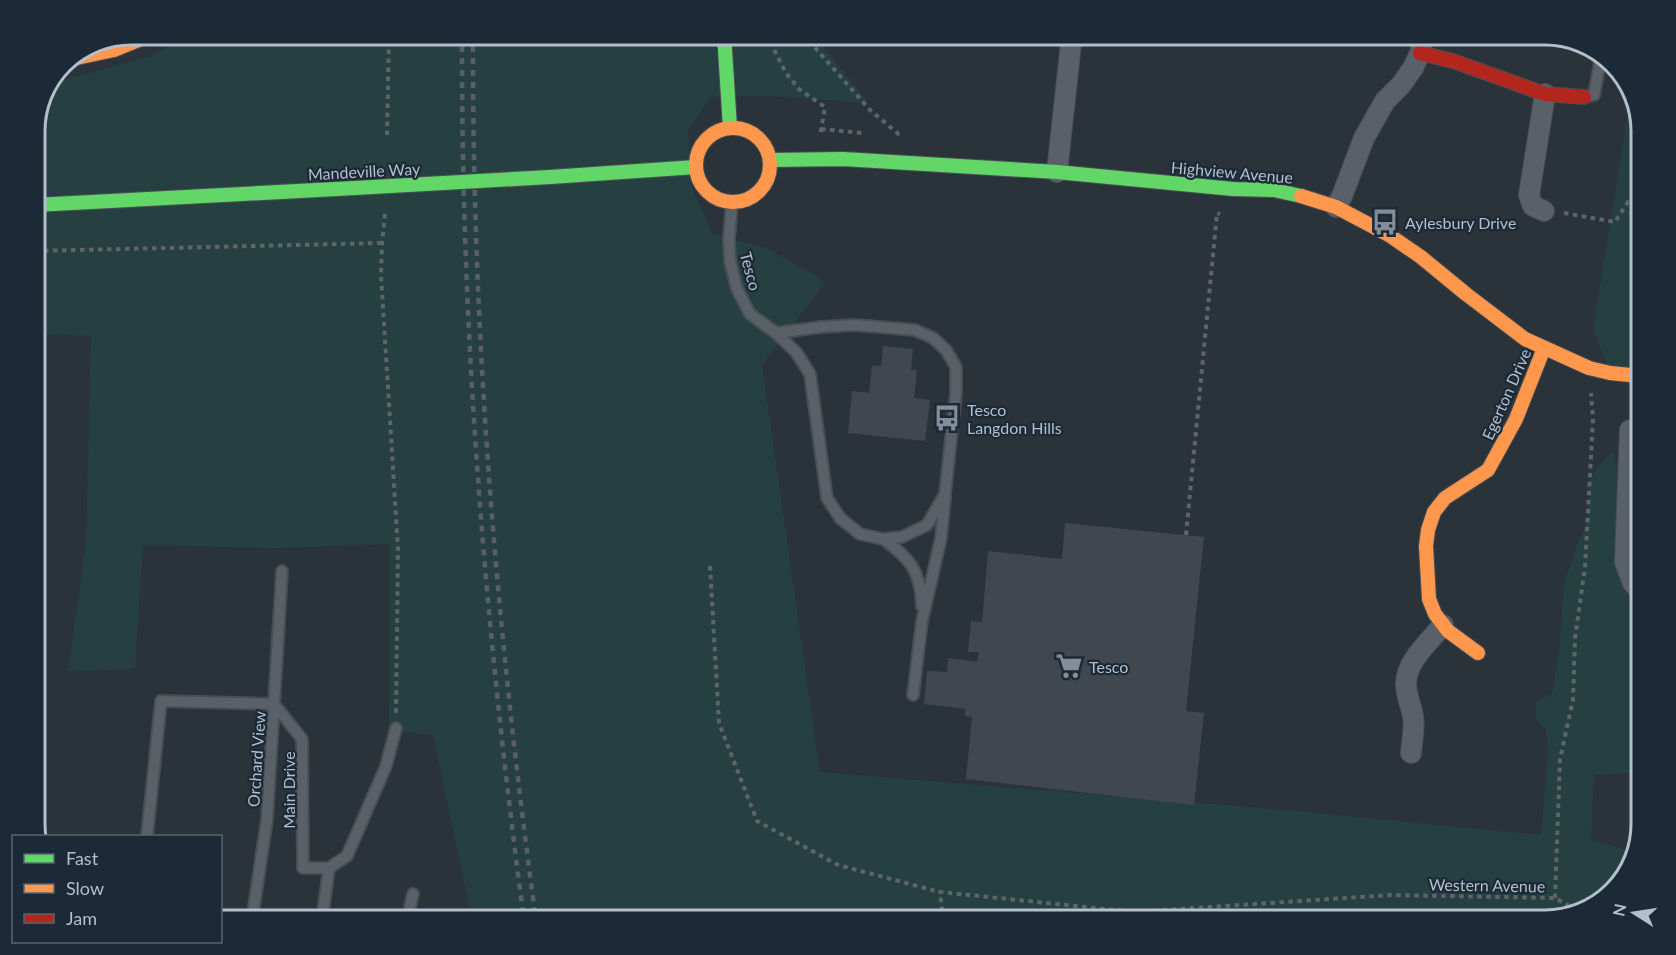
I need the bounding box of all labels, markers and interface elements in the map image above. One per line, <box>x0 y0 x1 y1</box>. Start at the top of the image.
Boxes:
street label: Highview Avenue <box>1170 157 1294 187</box>
street label: Mandeville Way <box>307 159 421 183</box>
bus stop icon: Aylesbury Drive <box>1370 207 1400 237</box>
place label: Aylesbury Drive <box>1405 213 1516 232</box>
street label: Tesco <box>737 249 765 293</box>
street label: Egerton Drive <box>1478 346 1534 442</box>
place label: Tesco Langdon Hills <box>967 400 1062 437</box>
bus stop icon: Tesco Langdon Hills <box>932 403 962 433</box>
supermarket icon: Tesco <box>1054 651 1084 681</box>
place label: Tesco <box>1089 657 1128 676</box>
street label: Orchard View <box>243 710 269 808</box>
street label: Main Drive <box>279 751 298 829</box>
legend <box>12 835 222 943</box>
text: Fast <box>66 847 99 869</box>
street label: Western Avenue <box>1429 874 1545 896</box>
text: Slow <box>66 877 104 899</box>
north arrow <box>1604 883 1664 943</box>
text: N <box>1608 902 1629 918</box>
text: Jam <box>66 907 97 929</box>

